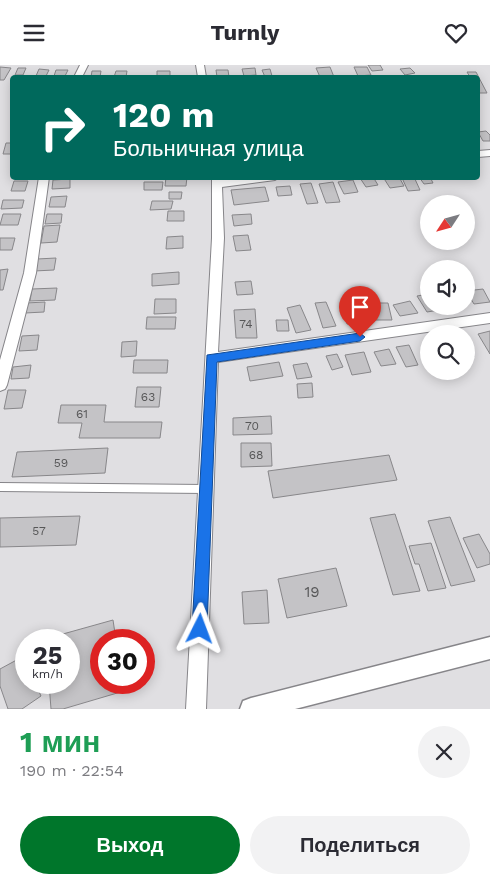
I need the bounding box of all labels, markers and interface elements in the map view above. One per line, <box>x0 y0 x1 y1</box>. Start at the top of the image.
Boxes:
icon: menu <box>20 19 48 47</box>
icon: heart <box>442 19 470 47</box>
text: Turnly <box>211 20 279 45</box>
text: 120 m <box>113 94 214 136</box>
icon: right <box>30 95 95 160</box>
text: Больничная улица <box>113 136 304 161</box>
north arrow <box>420 195 475 250</box>
map controls <box>420 195 475 380</box>
button: sound <box>420 260 475 315</box>
pin <box>339 286 381 337</box>
icon: arrive <box>346 293 374 321</box>
house number: 74 <box>239 317 253 331</box>
button: search <box>420 325 475 380</box>
house number: 63 <box>141 390 155 404</box>
house number: 61 <box>76 407 88 421</box>
house number: 70 <box>245 419 259 433</box>
house number: 68 <box>249 448 263 462</box>
house number: 59 <box>54 456 68 470</box>
house number: 57 <box>32 524 46 538</box>
house number: 19 <box>304 583 320 601</box>
position arrow <box>173 602 225 654</box>
speed limit sign: 30 <box>90 629 155 694</box>
text: 25 <box>33 641 62 670</box>
text: km/h <box>32 667 63 681</box>
text: 1 мин <box>20 724 100 759</box>
button: close <box>418 726 470 778</box>
text: 190 m · 22:54 <box>20 761 124 780</box>
button: Выход <box>20 816 240 874</box>
button: Поделиться <box>250 816 470 874</box>

